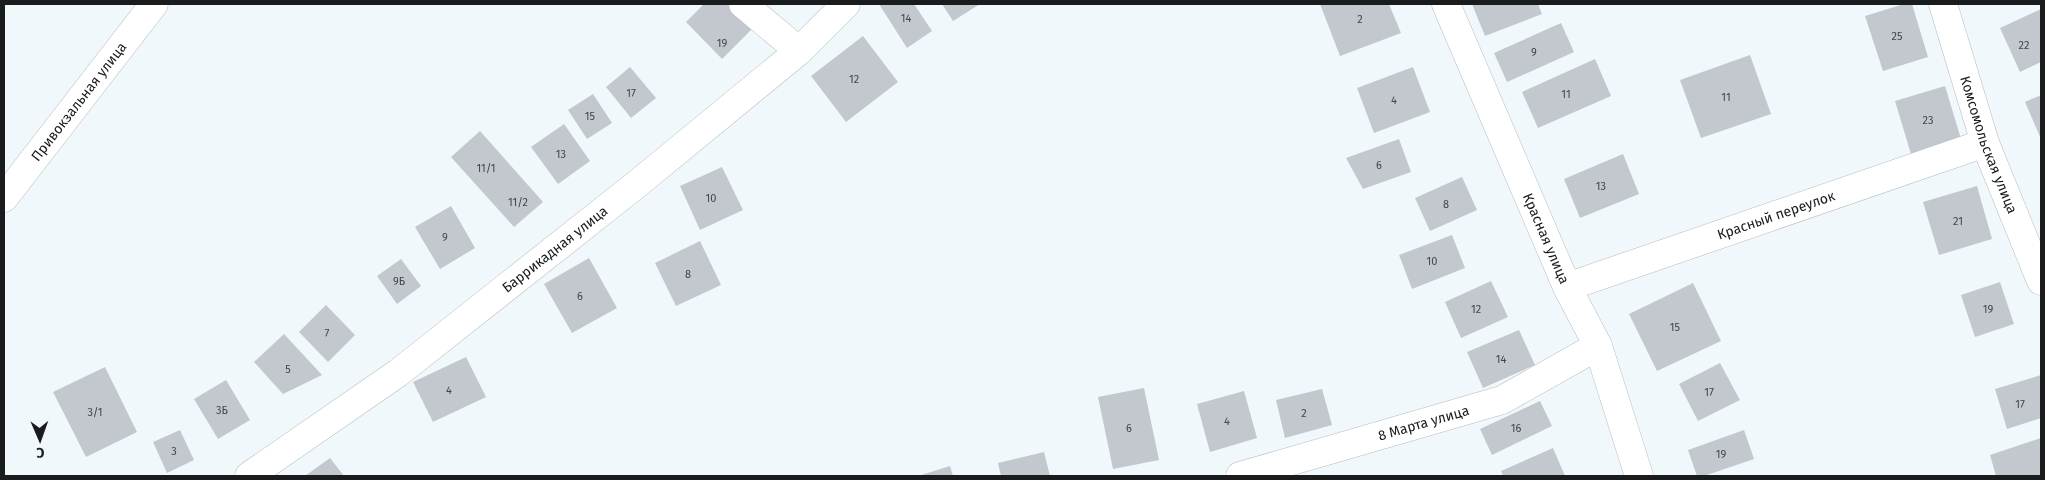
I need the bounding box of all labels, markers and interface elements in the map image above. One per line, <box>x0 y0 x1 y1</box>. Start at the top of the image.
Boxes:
house number: 14 <box>901 12 911 25</box>
house number: 2 <box>1357 13 1363 26</box>
house number: 25 <box>1892 30 1903 43</box>
house number: 19 <box>717 37 727 50</box>
street label: Привокзальная улица <box>27 39 130 164</box>
house number: 22 <box>2019 39 2029 52</box>
house number: 9 <box>1531 46 1537 59</box>
house number: 12 <box>849 73 859 86</box>
street label: Комсомольская улица <box>1957 74 2021 216</box>
house number: 17 <box>626 87 636 100</box>
house number: 11 <box>1561 88 1571 101</box>
house number: 11 <box>1721 91 1731 104</box>
house number: 4 <box>1391 94 1397 107</box>
house number: 15 <box>585 110 596 123</box>
house number: 23 <box>1923 114 1933 127</box>
house number: 13 <box>556 148 566 161</box>
house number: 6 <box>1376 159 1382 172</box>
house number: 11/1 <box>476 162 496 175</box>
house number: 13 <box>1596 180 1606 193</box>
street label: Красный переулок <box>1715 187 1838 243</box>
street label: Красная улица <box>1519 190 1573 286</box>
house number: 10 <box>706 192 716 205</box>
house number: 11/2 <box>508 196 528 209</box>
house number: 8 <box>1443 198 1449 211</box>
street label: Баррикадная улица <box>499 202 611 296</box>
house number: 21 <box>1953 215 1963 228</box>
house number: 9 <box>442 231 448 244</box>
house number: 10 <box>1427 255 1437 268</box>
house number: 8 <box>685 268 691 281</box>
house number: 9Б <box>393 275 406 288</box>
house number: 6 <box>577 290 583 303</box>
house number: 12 <box>1471 303 1481 316</box>
house number: 19 <box>1983 303 1993 316</box>
house number: 15 <box>1670 321 1681 334</box>
house number: 7 <box>325 327 330 340</box>
house number: 14 <box>1496 353 1506 366</box>
house number: 5 <box>285 363 291 376</box>
house number: 4 <box>446 384 452 397</box>
house number: 17 <box>1704 386 1714 399</box>
house number: 17 <box>2015 398 2025 411</box>
street label: 8 Марта улица <box>1376 402 1471 444</box>
house number: 3Б <box>216 404 229 417</box>
house number: 3/1 <box>87 406 103 419</box>
house number: 2 <box>1301 407 1307 420</box>
north arrow <box>15 415 65 465</box>
house number: 4 <box>1224 415 1230 428</box>
house number: 6 <box>1126 422 1132 435</box>
house number: 16 <box>1511 422 1521 435</box>
text: С <box>36 444 45 461</box>
house number: 3 <box>171 445 177 458</box>
house number: 19 <box>1716 448 1726 461</box>

